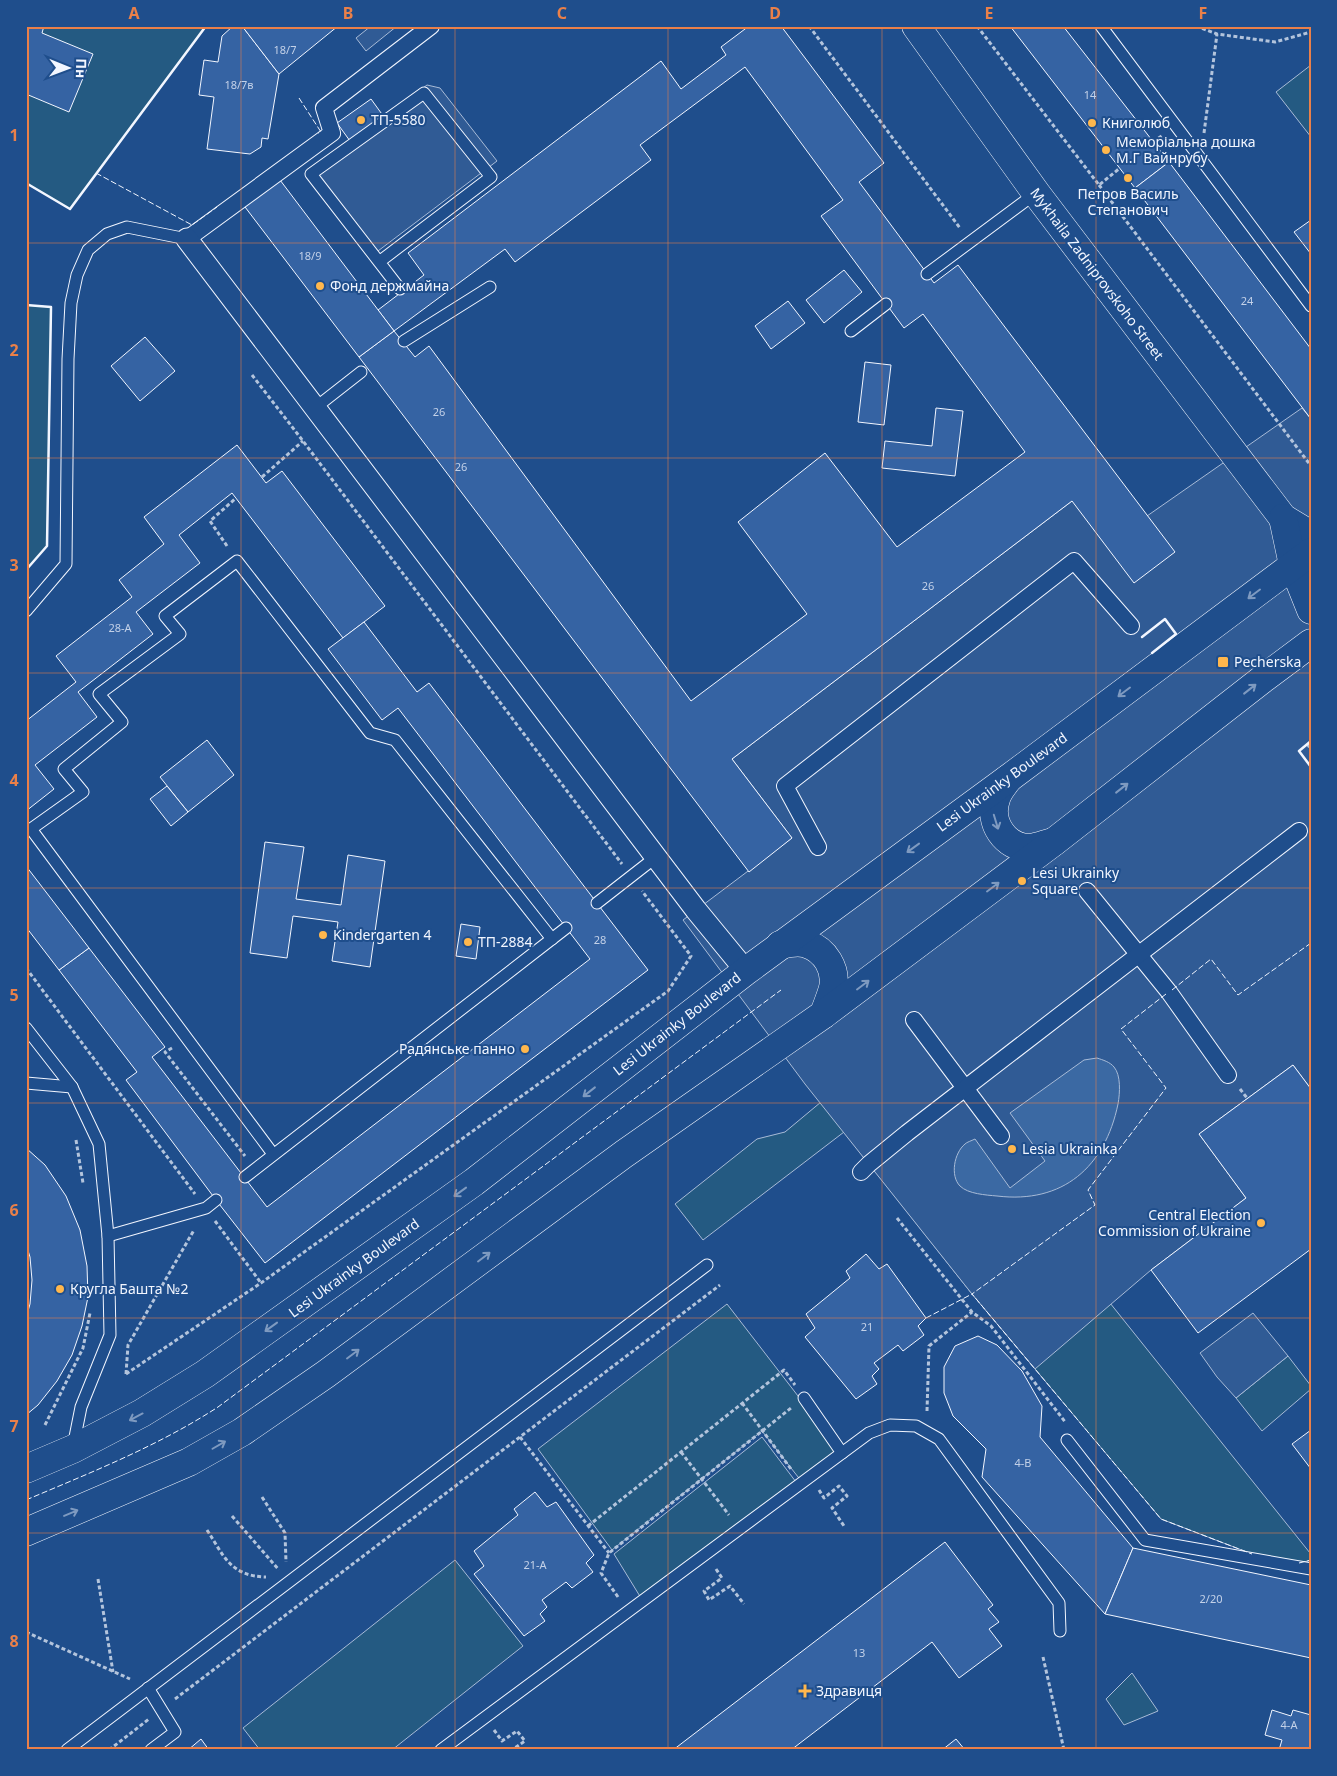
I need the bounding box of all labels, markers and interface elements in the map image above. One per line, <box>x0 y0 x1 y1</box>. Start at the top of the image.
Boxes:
text: A <box>128 2 140 24</box>
text: B <box>343 2 353 24</box>
text: C <box>557 2 567 24</box>
text: D <box>769 2 781 24</box>
text: E <box>985 2 994 24</box>
text: F <box>1199 2 1207 24</box>
north arrow <box>42 42 92 92</box>
house number: 18/7 <box>274 42 296 57</box>
text: Пн <box>72 58 91 78</box>
house number: 18/7в <box>224 77 254 92</box>
house number: 14 <box>1084 87 1097 102</box>
place label: ТП-5580 <box>371 110 426 129</box>
place label: Книголюб <box>1102 113 1170 132</box>
marker: ТП-5580 <box>355 114 367 126</box>
marker: Книголюб <box>1086 117 1098 129</box>
text: 1 <box>9 124 19 146</box>
place label: Меморіальна дошка М.Г Вайнрубу <box>1116 132 1256 167</box>
marker: Меморіальна дошка М.Г Вайнрубу <box>1100 144 1112 156</box>
marker: Петров Василь Степанович <box>1122 172 1134 184</box>
street label: Mykhaila Zadniprovskoho Street <box>1026 184 1169 364</box>
place label: Петров Василь Степанович <box>1077 184 1179 219</box>
house number: 18/9 <box>299 248 321 263</box>
place label: Фонд держмайна <box>330 276 449 295</box>
marker: Фонд держмайна <box>314 280 326 292</box>
house number: 24 <box>1241 293 1254 308</box>
text: 2 <box>9 339 19 361</box>
house number: 26 <box>433 404 445 419</box>
house number: 26 <box>455 459 467 474</box>
text: 3 <box>9 554 19 576</box>
house number: 26 <box>922 578 934 593</box>
one-way arrow <box>1248 589 1261 600</box>
house number: 28-А <box>108 620 133 635</box>
place label: Pecherska <box>1234 652 1301 671</box>
marker: Pecherska <box>1216 655 1230 669</box>
one-way arrow <box>1243 683 1256 694</box>
one-way arrow <box>1117 687 1131 697</box>
street label: Lesi Ukrainky Boulevard <box>932 728 1071 836</box>
text: 4 <box>9 769 19 791</box>
one-way arrow <box>1115 783 1128 794</box>
one-way arrow <box>992 813 1002 829</box>
one-way arrow <box>906 843 920 853</box>
place label: Lesi Ukrainky Square <box>1032 863 1120 898</box>
marker: Lesi Ukrainky Square <box>1016 875 1028 887</box>
one-way arrow <box>986 882 1000 892</box>
place label: Kindergarten 4 <box>333 925 432 944</box>
marker: Kindergarten 4 <box>317 929 329 941</box>
place label: ТП-2884 <box>478 932 533 951</box>
house number: 28 <box>594 932 606 947</box>
marker: ТП-2884 <box>462 936 474 948</box>
street label: Lesi Ukrainky Boulevard <box>609 968 745 1080</box>
one-way arrow <box>856 979 869 990</box>
text: 5 <box>9 984 19 1006</box>
place label: Радянське панно <box>399 1039 515 1058</box>
marker: Радянське панно <box>519 1043 531 1055</box>
one-way arrow <box>583 1087 596 1098</box>
place label: Lesia Ukrainka <box>1022 1139 1118 1158</box>
marker: Lesia Ukrainka <box>1006 1143 1018 1155</box>
one-way arrow <box>454 1186 467 1197</box>
text: 6 <box>9 1199 19 1221</box>
place label: Central Election Commission of Ukraine <box>1098 1205 1251 1240</box>
street label: Lesi Ukrainky Boulevard <box>284 1214 423 1322</box>
marker: Central Election Commission of Ukraine <box>1255 1217 1267 1229</box>
one-way arrow <box>477 1252 491 1262</box>
place label: Кругла Башта №2 <box>70 1279 188 1298</box>
marker: Кругла Башта №2 <box>54 1283 66 1295</box>
house number: 21 <box>861 1319 873 1334</box>
one-way arrow <box>265 1321 278 1332</box>
one-way arrow <box>346 1349 360 1359</box>
one-way arrow <box>129 1412 144 1422</box>
text: 7 <box>9 1415 19 1437</box>
one-way arrow <box>211 1440 225 1450</box>
house number: 4-В <box>1015 1455 1031 1470</box>
one-way arrow <box>63 1507 78 1517</box>
house number: 21-А <box>523 1557 548 1572</box>
house number: 2/20 <box>1200 1591 1222 1606</box>
text: 8 <box>9 1630 19 1652</box>
house number: 13 <box>853 1645 865 1660</box>
place label: Здравиця <box>816 1681 882 1700</box>
marker: Здравиця <box>798 1684 812 1698</box>
house number: 4-А <box>1281 1717 1298 1732</box>

